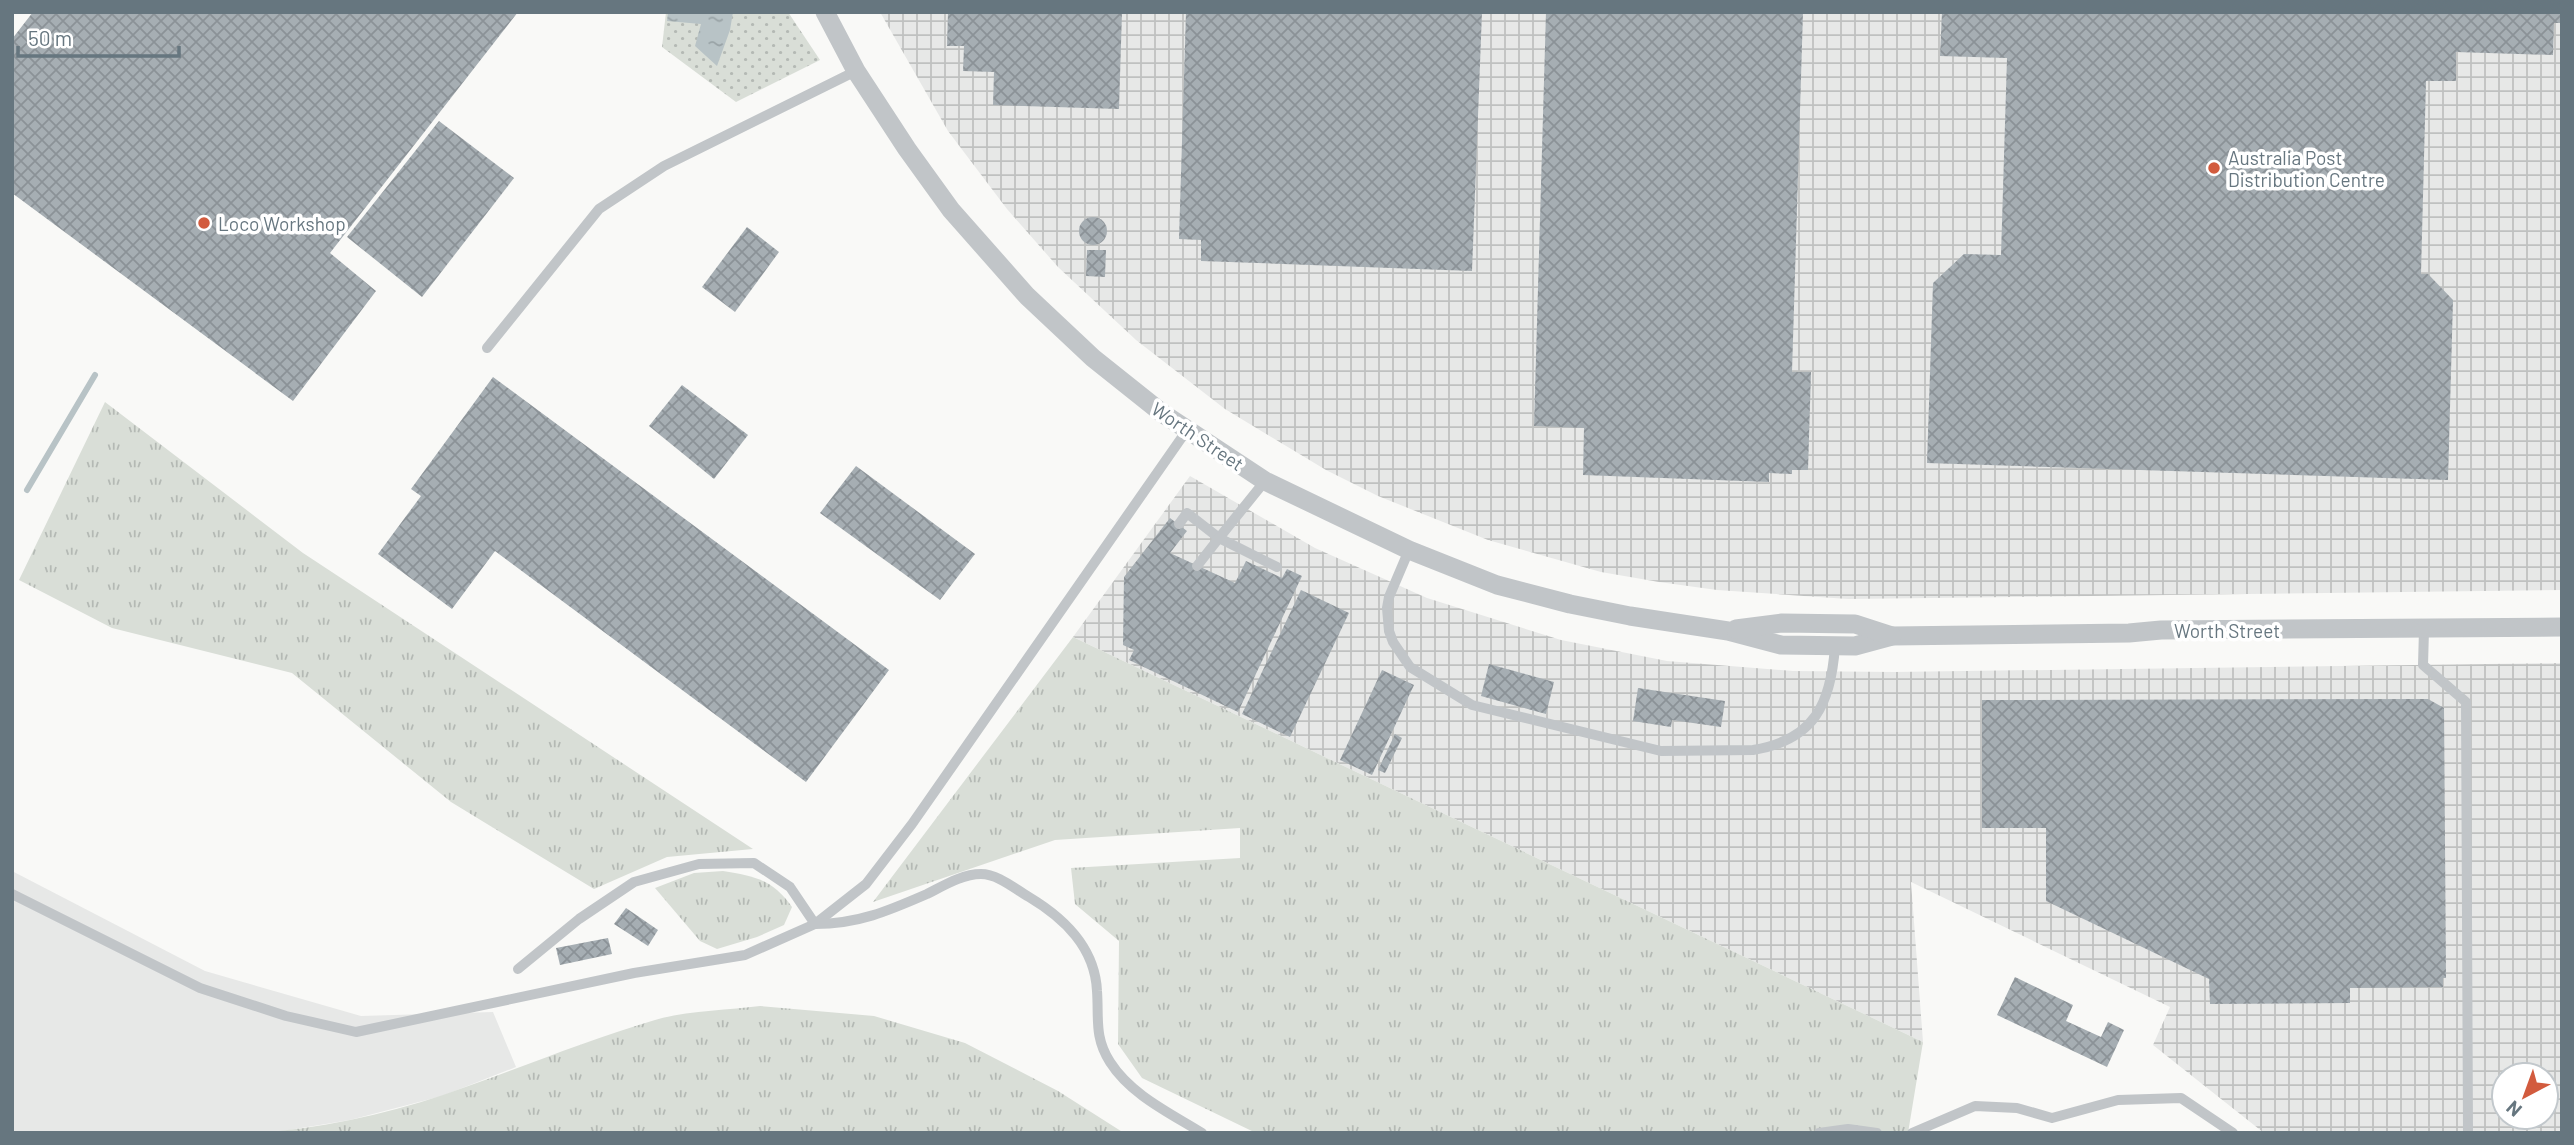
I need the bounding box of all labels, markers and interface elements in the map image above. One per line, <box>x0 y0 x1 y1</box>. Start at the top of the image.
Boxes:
scale bar <box>18 14 178 58</box>
text: 50 m <box>28 25 72 50</box>
place label: Australia Post Distribution Centre <box>2228 146 2385 191</box>
marker: Australia Post Distribution Centre <box>2206 160 2222 176</box>
place label: Loco Workshop <box>218 212 346 235</box>
marker: Loco Workshop <box>196 215 212 231</box>
street label: Worth Street <box>1148 397 1248 475</box>
street label: Worth Street <box>2174 619 2280 642</box>
north arrow <box>2490 1061 2560 1131</box>
text: N <box>2501 1096 2526 1122</box>

